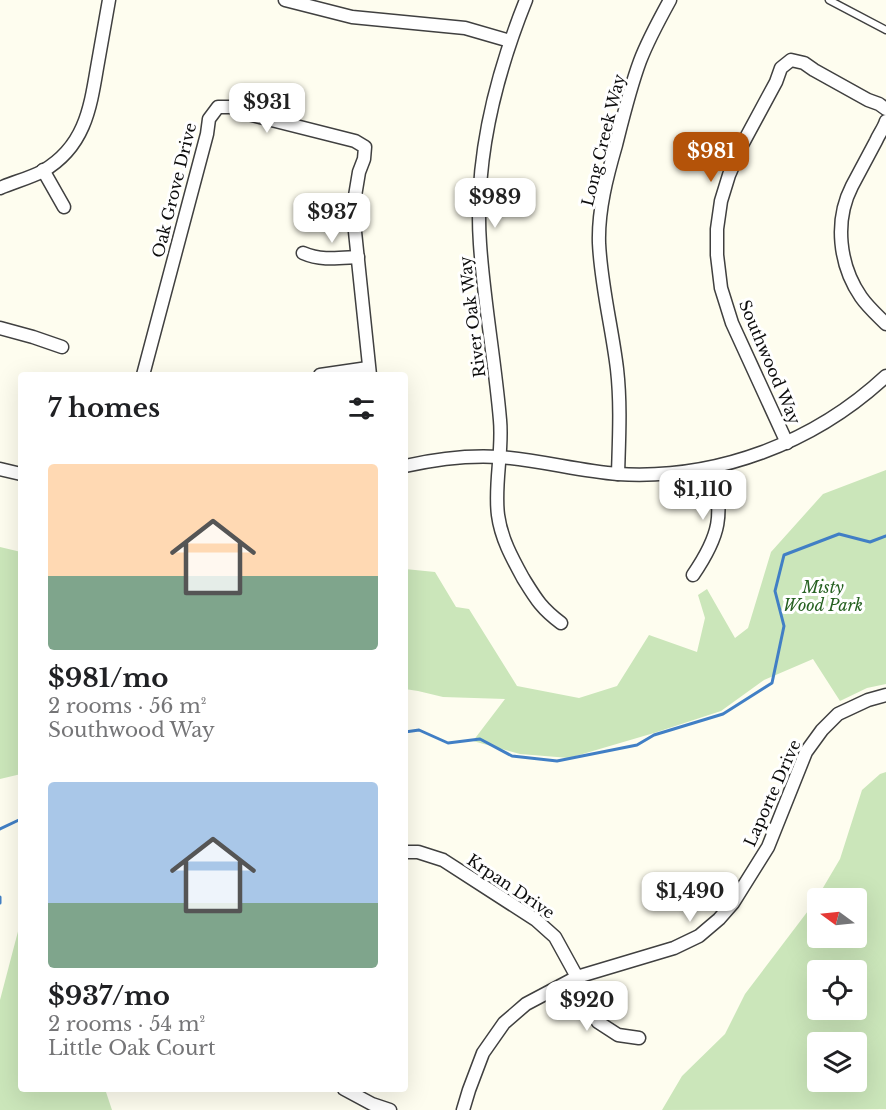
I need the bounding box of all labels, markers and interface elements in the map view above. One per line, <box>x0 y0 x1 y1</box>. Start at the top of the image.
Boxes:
street label: Long Creek Way <box>577 71 629 208</box>
pin: $931 <box>231 83 303 134</box>
text: $931 <box>243 90 291 114</box>
street label: Oak Grove Drive <box>148 120 200 260</box>
pin: $981 <box>675 132 747 183</box>
text: $981 <box>687 139 735 163</box>
pin: $989 <box>459 178 531 229</box>
text: $989 <box>469 185 521 209</box>
pin: $937 <box>296 193 368 244</box>
text: $937 <box>307 200 357 224</box>
street label: River Oak Way <box>455 254 489 379</box>
street label: Southwood Way <box>735 297 806 428</box>
text: 7 homes <box>48 392 160 424</box>
icon: filters <box>345 392 378 425</box>
pin: $1,110 <box>654 470 752 521</box>
text: $1,110 <box>673 477 733 501</box>
icon: home <box>159 503 267 611</box>
park label: Misty Wood Park <box>783 577 863 615</box>
text: $981/mo <box>48 662 168 694</box>
text: 2 rooms · 56 m² <box>48 694 206 718</box>
text: Southwood Way <box>48 718 215 742</box>
street label: Laporte Drive <box>739 736 805 850</box>
icon: home <box>159 821 267 929</box>
street label: Krpan Drive <box>463 849 559 923</box>
pin: $1,490 <box>641 872 739 923</box>
text: $1,490 <box>656 879 724 903</box>
north arrow <box>807 888 867 948</box>
map controls <box>807 888 867 1092</box>
button: locate <box>807 960 867 1020</box>
text: $937/mo <box>48 980 170 1012</box>
pin: $920 <box>551 981 623 1032</box>
text: $920 <box>560 988 614 1012</box>
text: 2 rooms · 54 m² <box>48 1012 205 1036</box>
button: layers <box>807 1032 867 1092</box>
text: Little Oak Court <box>48 1036 215 1060</box>

